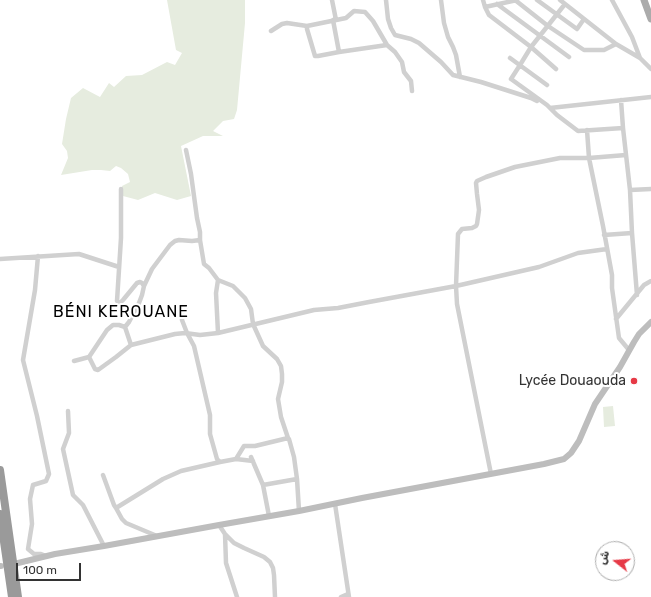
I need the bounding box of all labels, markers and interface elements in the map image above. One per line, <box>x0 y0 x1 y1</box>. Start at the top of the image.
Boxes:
district label: BÉNI KEROUANE <box>53 302 189 322</box>
place label: Lycée Douaouda <box>519 373 626 389</box>
marker: Lycée Douaouda <box>629 376 639 386</box>
north arrow <box>595 541 635 581</box>
text: ش <box>596 549 612 566</box>
scale bar <box>18 555 83 581</box>
text: 100 m <box>23 563 57 577</box>

